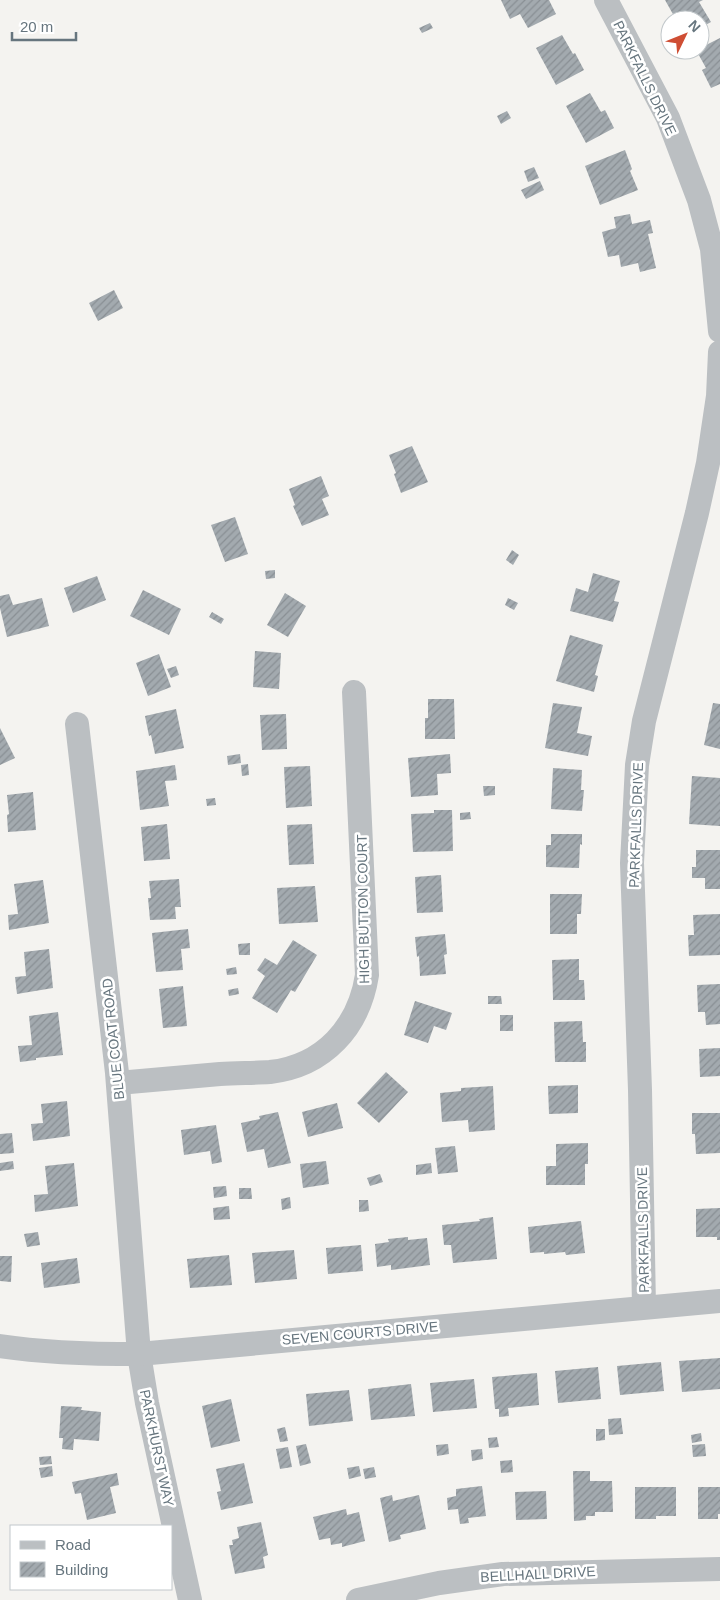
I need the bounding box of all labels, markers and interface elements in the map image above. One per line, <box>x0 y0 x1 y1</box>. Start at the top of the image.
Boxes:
scale bar <box>12 10 76 42</box>
north arrow <box>660 10 710 60</box>
text: N <box>685 17 704 35</box>
text: 20 m <box>20 18 53 35</box>
street label: PARKFALLS DRIVE <box>610 18 680 138</box>
street label: PARKFALLS DRIVE <box>626 762 646 888</box>
street label: HIGH BUTTON COURT <box>354 834 372 984</box>
street label: BLUE COAT ROAD <box>99 977 127 1101</box>
street label: PARKFALLS DRIVE <box>634 1167 652 1293</box>
street label: SEVEN COURTS DRIVE <box>281 1318 439 1348</box>
street label: PARKHURST WAY <box>137 1388 177 1509</box>
legend <box>10 1525 172 1590</box>
text: Road <box>55 1536 91 1553</box>
text: Building <box>55 1561 108 1578</box>
street label: BELLHALL DRIVE <box>480 1563 596 1585</box>

